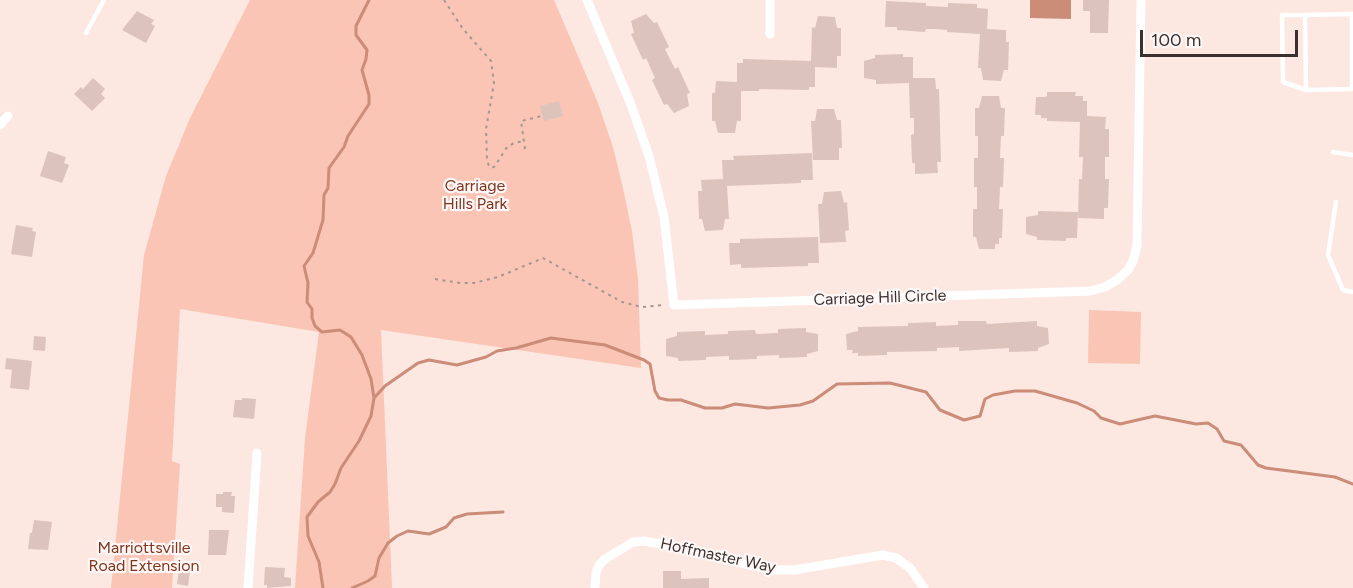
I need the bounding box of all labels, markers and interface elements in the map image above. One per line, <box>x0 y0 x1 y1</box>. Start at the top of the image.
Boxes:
scale bar <box>1143 18 1300 56</box>
text: 100 m <box>1151 29 1201 51</box>
park label: Carriage Hills Park <box>443 176 507 214</box>
street label: Carriage Hill Circle <box>813 286 947 310</box>
street label: Hoffmaster Way <box>658 534 778 578</box>
park label: Marriottsville Road Extension <box>89 538 199 576</box>

